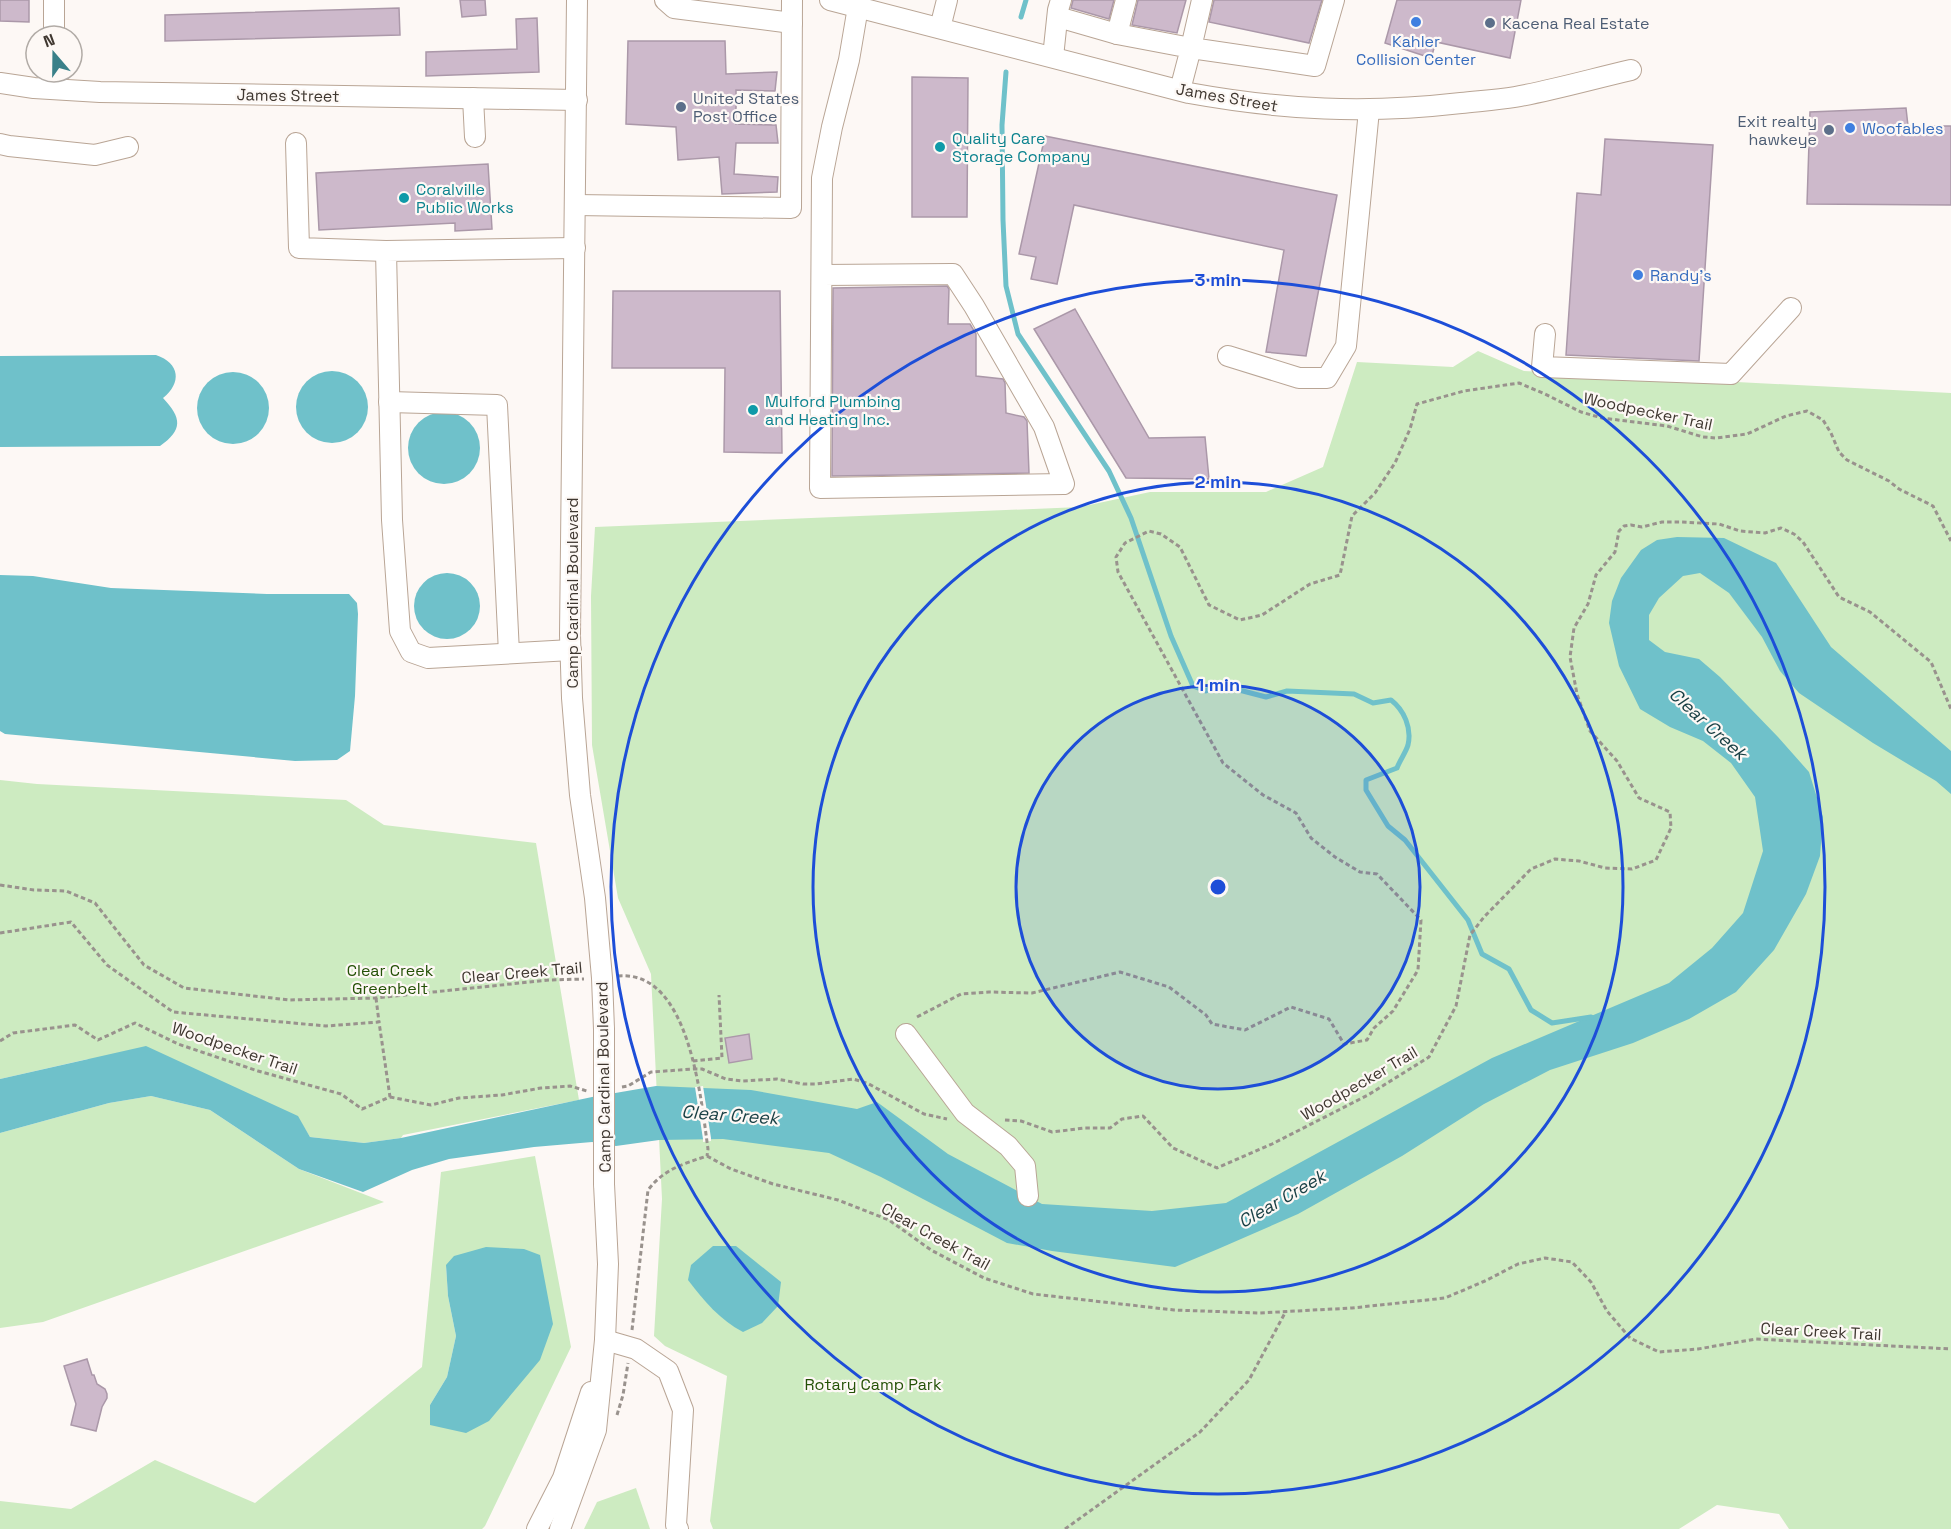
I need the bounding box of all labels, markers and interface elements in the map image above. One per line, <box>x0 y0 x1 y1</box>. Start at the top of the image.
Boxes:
place label: Kacena Real Estate <box>1502 13 1650 34</box>
marker: Kahler Collision Center <box>1409 15 1423 29</box>
marker: Kacena Real Estate <box>1483 16 1497 30</box>
north arrow <box>24 24 84 84</box>
text: N <box>40 29 58 52</box>
place label: Kahler Collision Center <box>1356 31 1476 70</box>
street label: James Street <box>1174 78 1279 117</box>
street label: James Street <box>236 84 340 107</box>
place label: United States Post Office <box>693 88 799 127</box>
marker: United States Post Office <box>674 100 688 114</box>
place label: Exit realty hawkeye <box>1738 111 1817 150</box>
place label: Woofables <box>1862 118 1944 139</box>
marker: Woofables <box>1843 121 1857 135</box>
marker: Exit realty hawkeye <box>1822 123 1836 137</box>
place label: Quality Care Storage Company <box>952 128 1090 167</box>
marker: Quality Care Storage Company <box>933 140 947 154</box>
place label: Coralville Public Works <box>416 179 514 218</box>
marker: Coralville Public Works <box>397 191 411 205</box>
place label: Randy's <box>1650 265 1712 286</box>
text: 3 min <box>1195 268 1241 291</box>
marker: Randy's <box>1631 268 1645 282</box>
street label: Woodpecker Trail <box>1581 388 1714 435</box>
place label: Mulford Plumbing and Heating Inc. <box>765 391 901 430</box>
marker: Mulford Plumbing and Heating Inc. <box>746 403 760 417</box>
text: 2 min <box>1195 470 1241 493</box>
street label: Camp Cardinal Boulevard <box>562 497 583 689</box>
text: 1 min <box>1196 673 1240 696</box>
water label: Clear Creek <box>1664 682 1754 766</box>
centre of rings <box>1208 877 1228 897</box>
street label: Clear Creek Trail <box>461 957 583 988</box>
park label: Clear Creek Greenbelt <box>347 960 434 999</box>
street label: Camp Cardinal Boulevard <box>591 981 616 1173</box>
street label: Woodpecker Trail <box>169 1017 300 1080</box>
street label: Woodpecker Trail <box>1297 1041 1421 1125</box>
water label: Clear Creek <box>681 1100 782 1130</box>
water label: Clear Creek <box>1234 1163 1332 1233</box>
street label: Clear Creek Trail <box>878 1198 994 1275</box>
street label: Clear Creek Trail <box>1760 1318 1882 1345</box>
park label: Rotary Camp Park <box>804 1374 942 1395</box>

